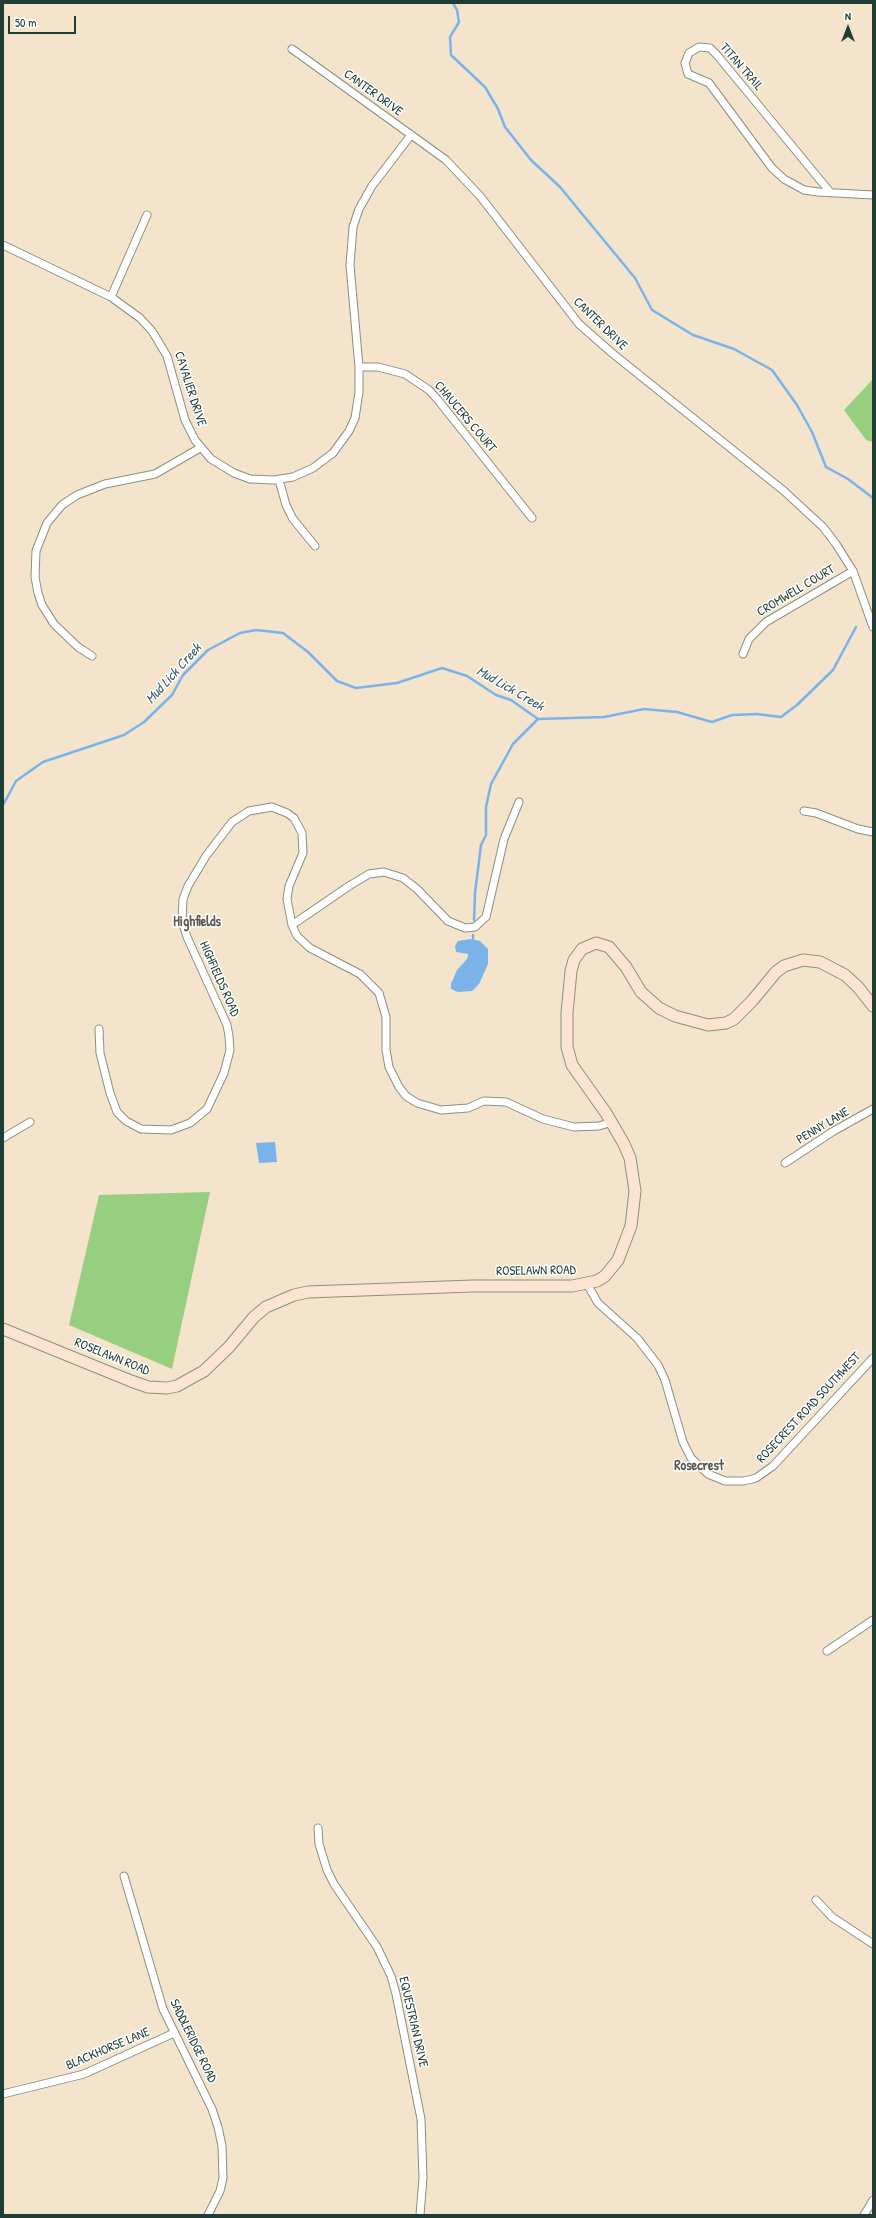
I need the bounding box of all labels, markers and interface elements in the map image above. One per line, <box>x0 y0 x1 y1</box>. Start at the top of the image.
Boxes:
scale bar <box>10 8 78 34</box>
north arrow <box>828 8 868 48</box>
text: N <box>845 9 851 23</box>
text: 50 m <box>15 14 36 31</box>
street label: TITAN TRAIL <box>716 40 766 94</box>
street label: CANTER DRIVE <box>340 66 406 120</box>
street label: CANTER DRIVE <box>570 294 630 354</box>
street label: CAVALIER DRIVE <box>171 350 209 428</box>
street label: CHAUCERS COURT <box>431 378 499 456</box>
street label: CROMWELL COURT <box>754 562 838 620</box>
water label: Mud Lick Creek <box>143 640 205 708</box>
water label: Mud Lick Creek <box>473 663 547 715</box>
district label: Highfields <box>173 914 221 930</box>
street label: HIGHFIELDS ROAD <box>195 939 243 1019</box>
street label: PENNY LANE <box>794 1104 852 1148</box>
street label: ROSELAWN ROAD <box>496 1263 576 1279</box>
street label: ROSELAWN ROAD <box>72 1335 152 1379</box>
street label: ROSECREST ROAD SOUTHWEST <box>754 1349 864 1467</box>
district label: Rosecrest <box>674 1458 724 1474</box>
street label: EQUESTRIAN DRIVE <box>395 1975 431 2069</box>
street label: SADDLERIDGE ROAD <box>166 1997 220 2085</box>
street label: BLACKHORSE LANE <box>64 2024 152 2074</box>

